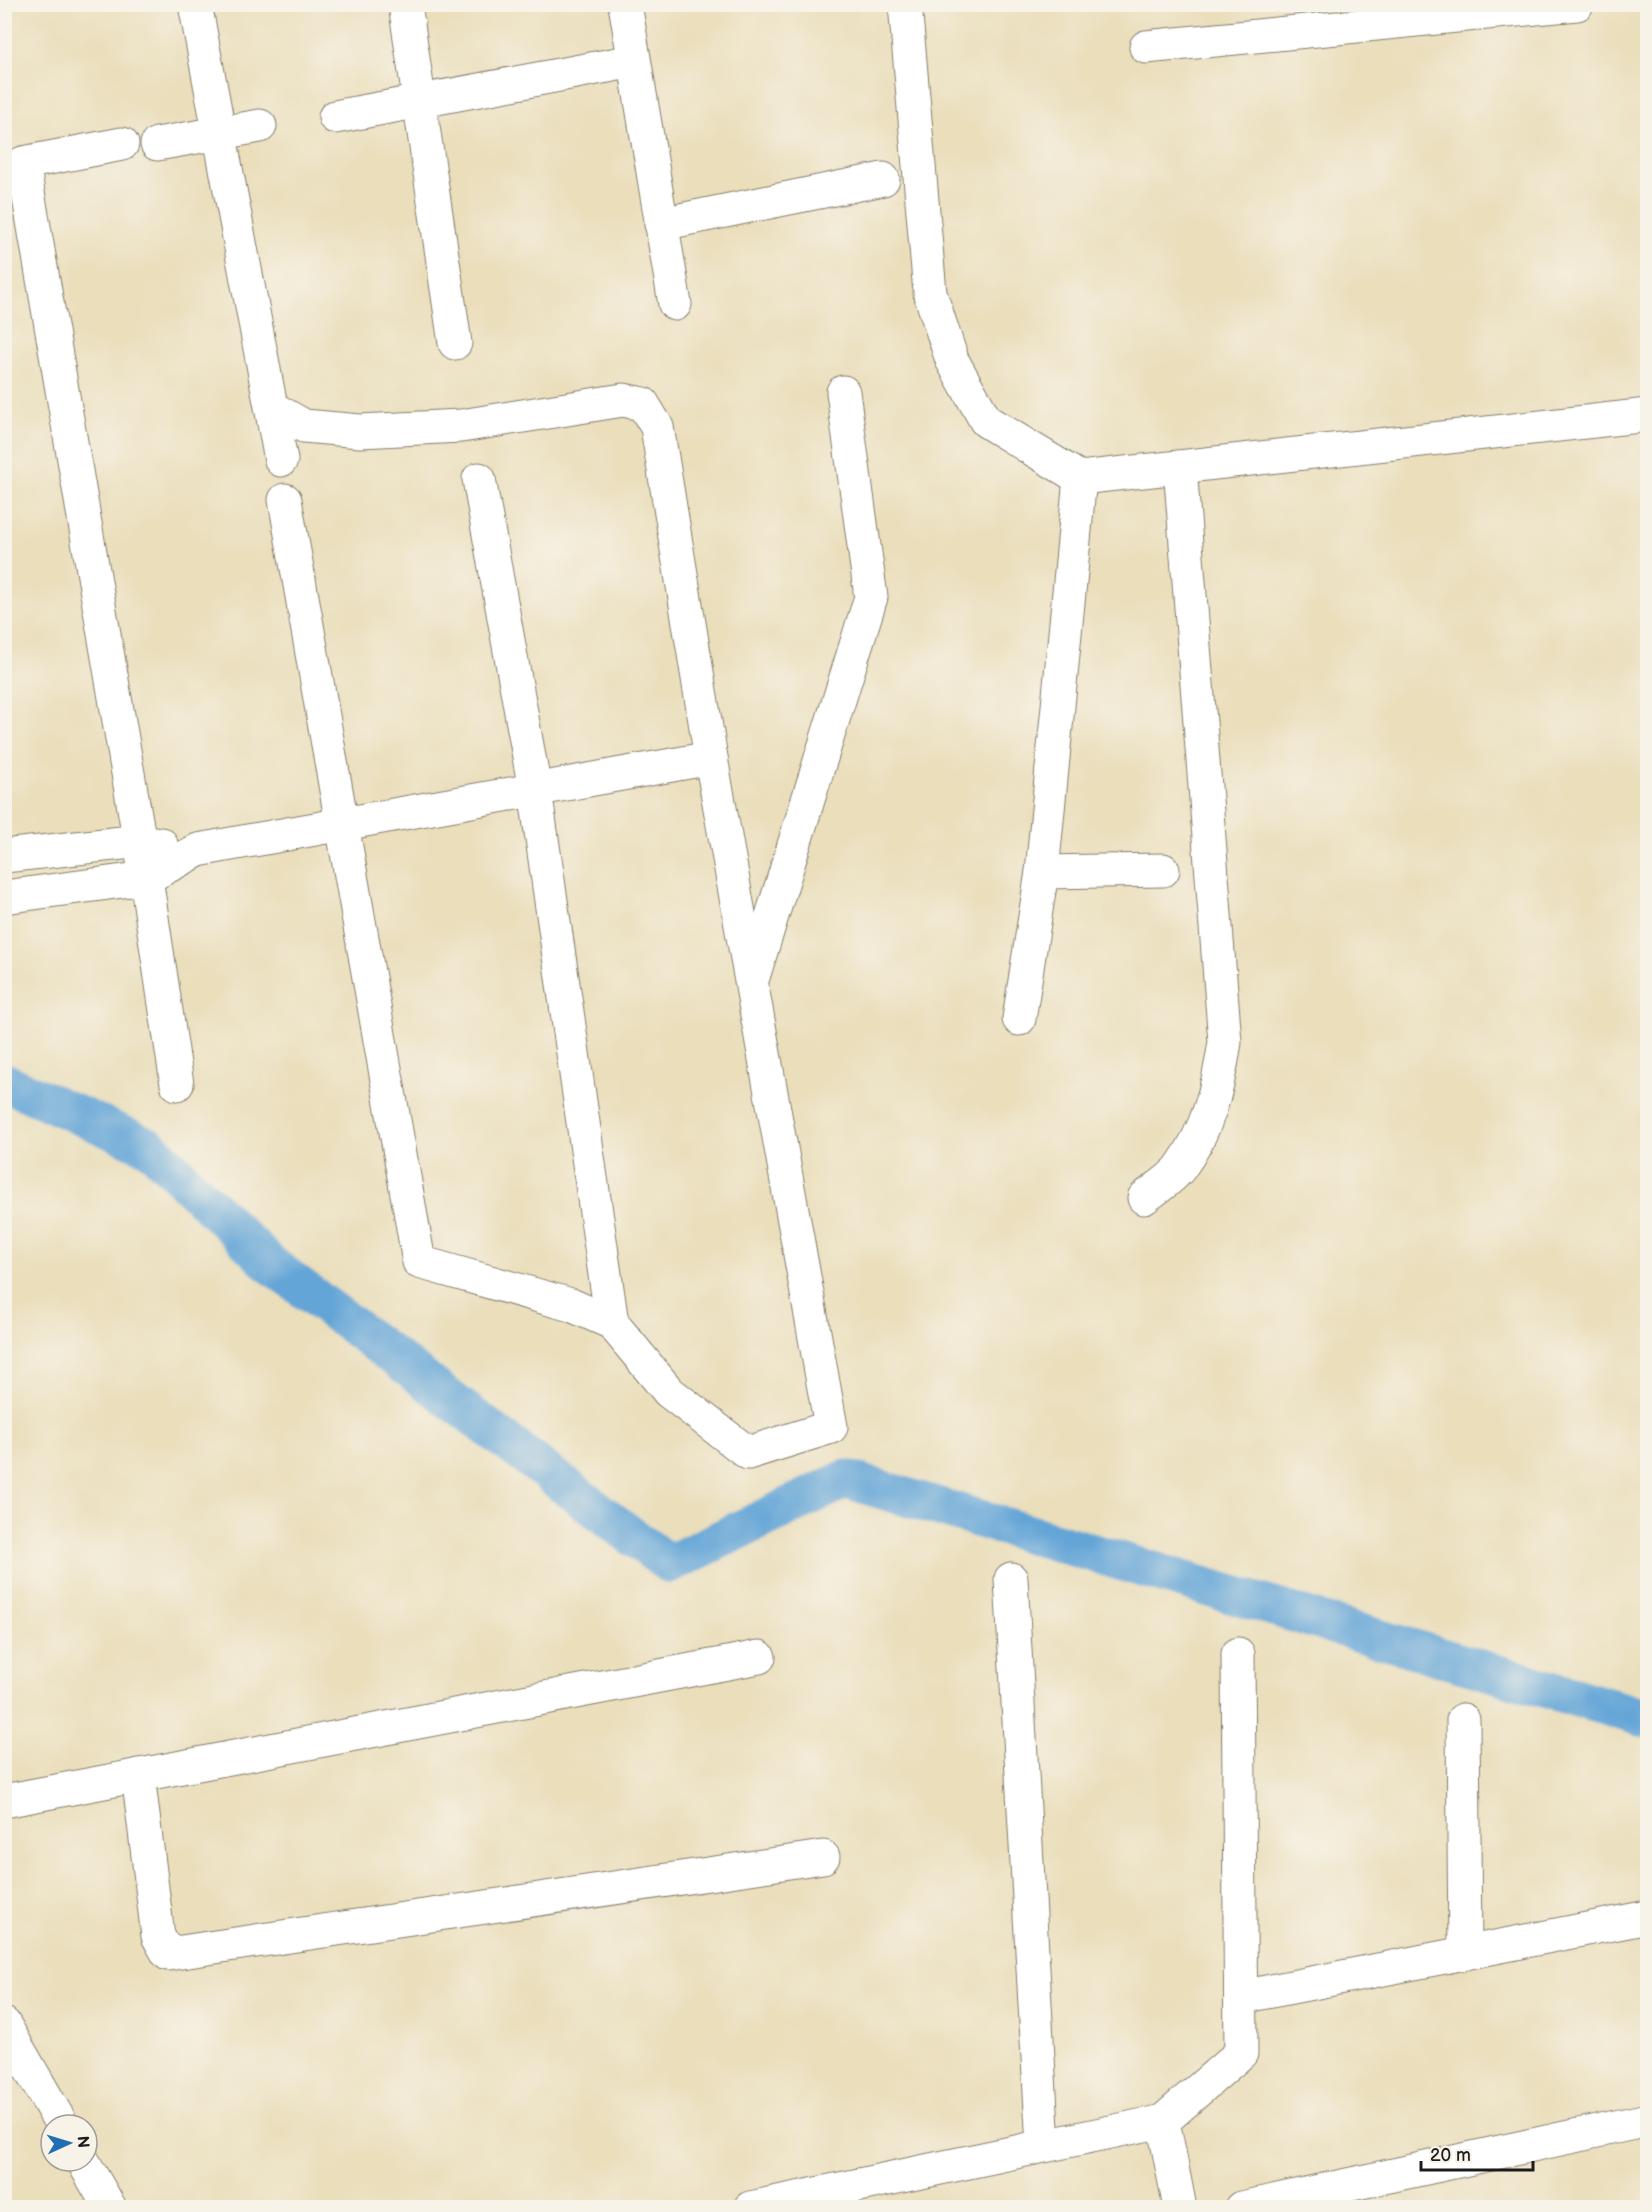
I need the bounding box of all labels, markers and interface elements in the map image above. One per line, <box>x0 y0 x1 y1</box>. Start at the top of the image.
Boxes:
north arrow <box>39 2113 99 2173</box>
scale bar <box>1421 2134 1534 2172</box>
text: N <box>73 2135 92 2149</box>
text: 20 m <box>1430 2145 1471 2166</box>

